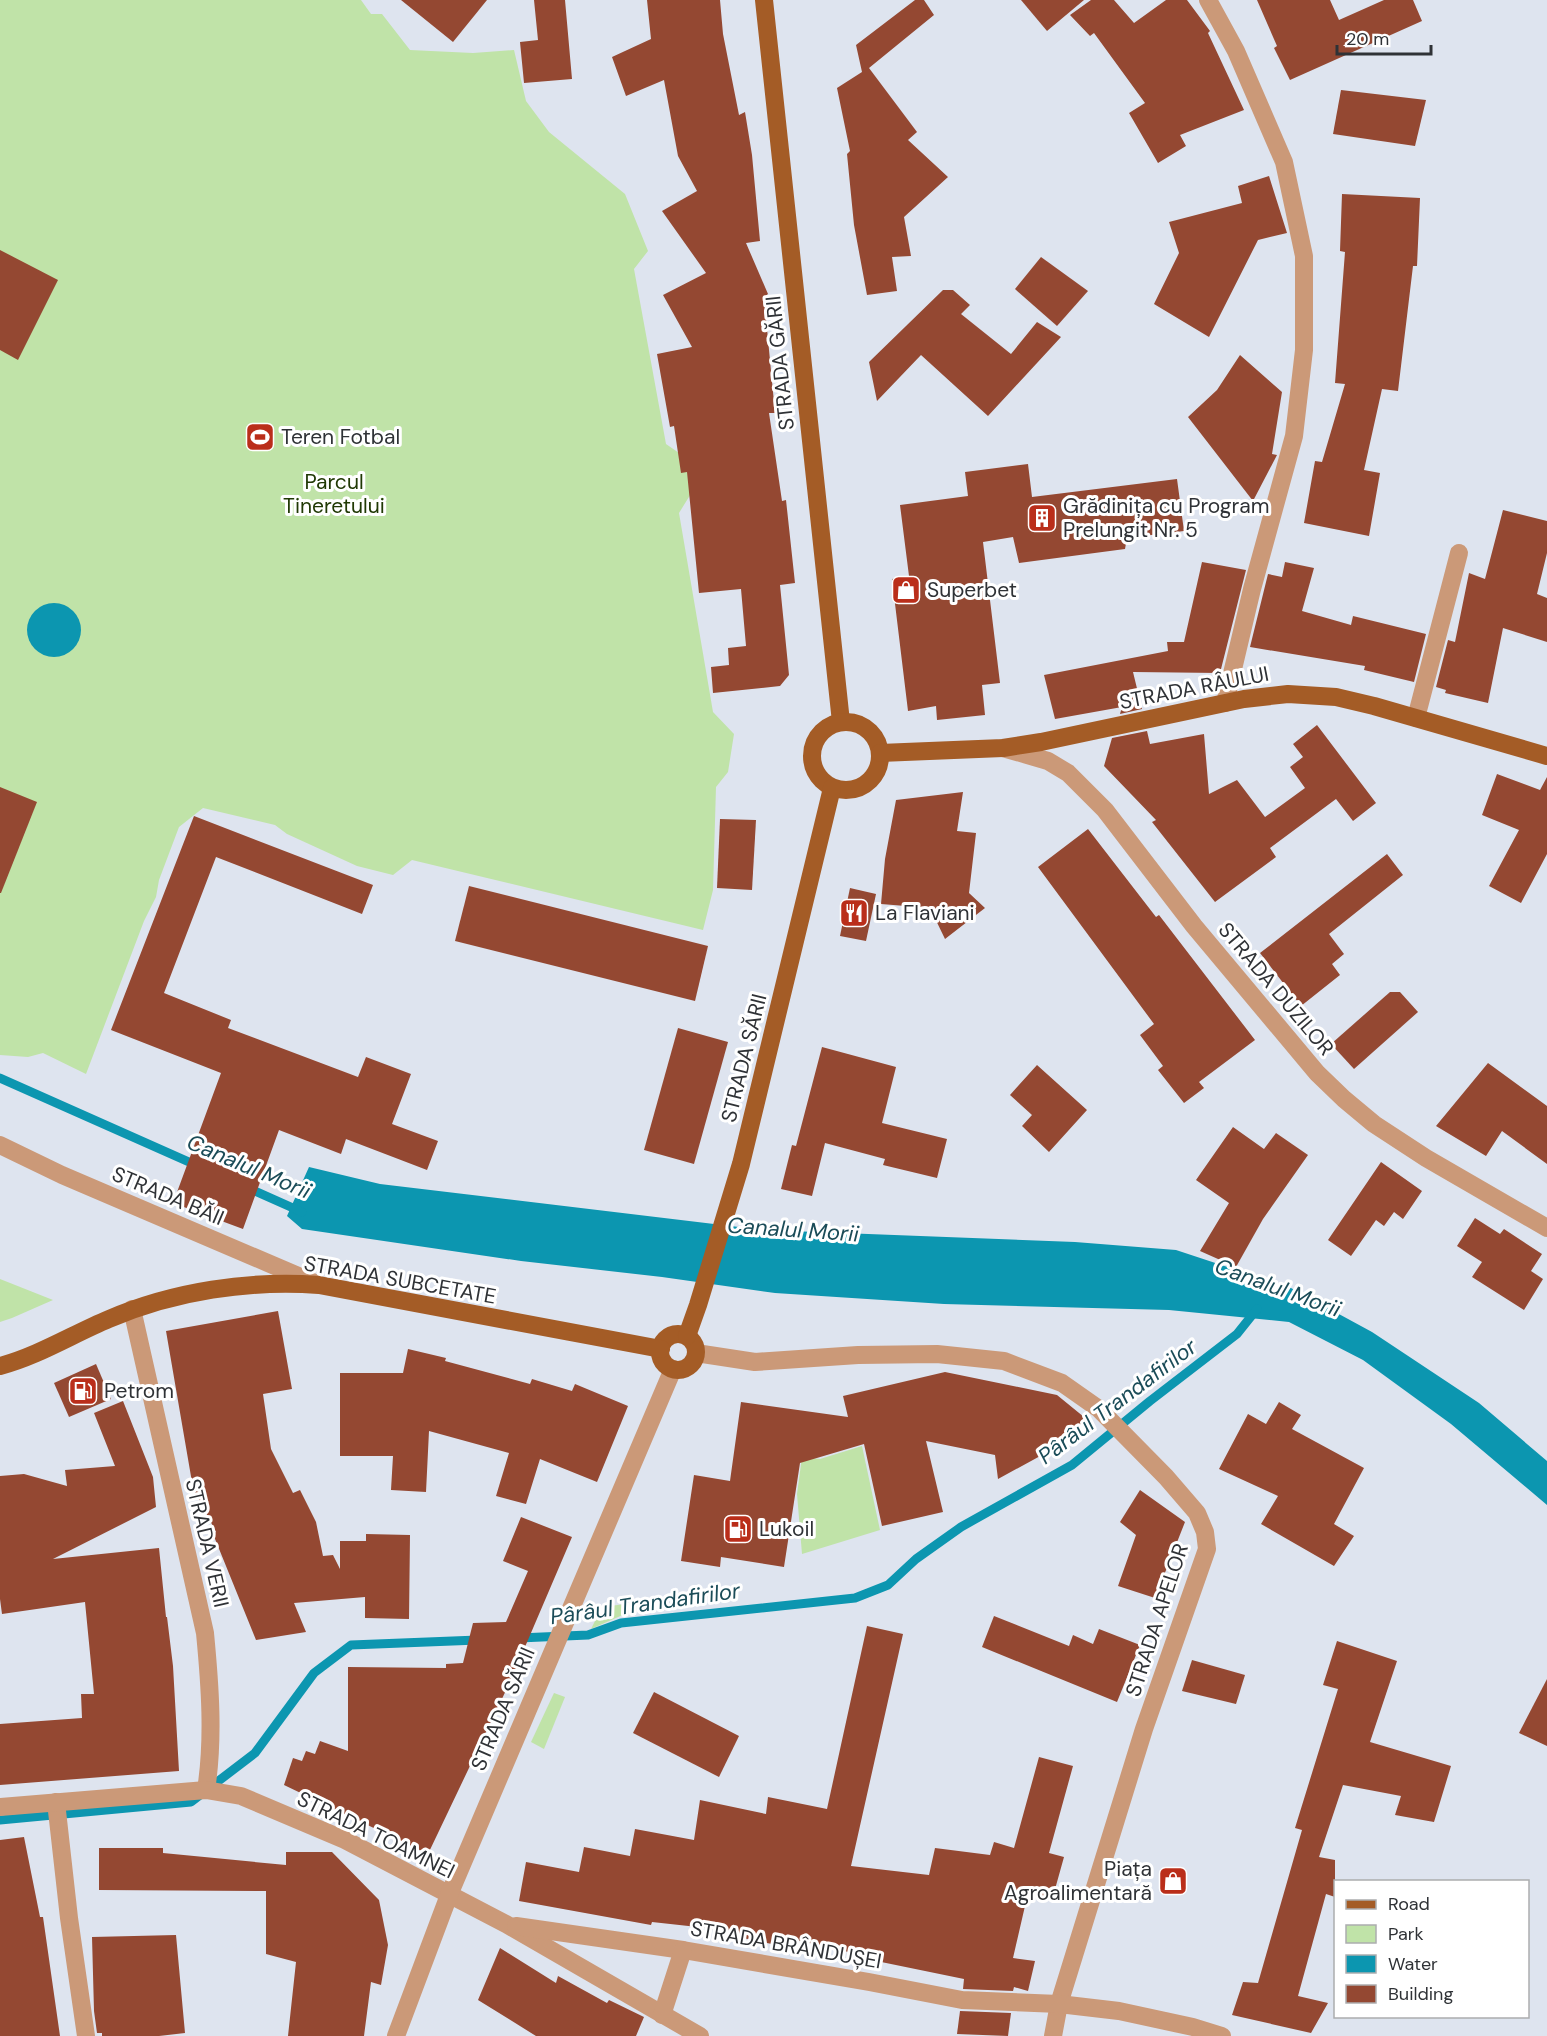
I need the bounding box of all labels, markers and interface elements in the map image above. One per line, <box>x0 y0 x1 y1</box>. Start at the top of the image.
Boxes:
scale bar <box>1337 18 1432 56</box>
text: 20 m <box>1346 27 1389 51</box>
street label: STRADA GĂRII <box>759 294 801 432</box>
sports icon: Teren Fotbal <box>244 421 276 453</box>
place label: Teren Fotbal <box>281 423 400 451</box>
park label: Parcul Tineretului <box>283 468 385 520</box>
place label: Grădinița cu Program Prelungit Nr. 5 <box>1063 492 1269 544</box>
building icon: Grădinița cu Program Prelungit Nr. 5 <box>1026 502 1058 534</box>
shop icon: Superbet <box>890 574 922 606</box>
place label: Superbet <box>927 576 1017 604</box>
street label: STRADA RÂULUI <box>1117 660 1271 716</box>
restaurant icon: La Flaviani <box>838 897 870 929</box>
place label: La Flaviani <box>875 899 975 927</box>
street label: STRADA DUZILOR <box>1212 916 1340 1062</box>
street label: STRADA SĂRII <box>715 991 773 1125</box>
water label: Canalul Morii <box>182 1127 316 1206</box>
street label: STRADA BĂII <box>108 1160 228 1232</box>
water label: Canalul Morii <box>726 1210 860 1249</box>
street label: STRADA SUBCETATE <box>302 1249 498 1311</box>
water label: Canalul Morii <box>1211 1251 1345 1324</box>
water label: Pârâul Trandafirilor <box>1032 1332 1203 1471</box>
fuel station icon: Petrom <box>67 1375 99 1407</box>
place label: Petrom <box>104 1377 174 1405</box>
street label: STRADA VERII <box>179 1476 235 1610</box>
fuel station icon: Lukoil <box>722 1513 754 1545</box>
place label: Lukoil <box>759 1515 814 1543</box>
street label: STRADA APELOR <box>1119 1540 1195 1700</box>
water label: Pârâul Trandafirilor <box>548 1576 743 1631</box>
street label: STRADA SĂRII <box>464 1643 542 1775</box>
street label: STRADA TOAMNEI <box>293 1785 459 1885</box>
place label: Piața Agroalimentară <box>1004 1855 1152 1907</box>
shop icon: Piața Agroalimentară <box>1157 1865 1189 1897</box>
legend <box>1334 1880 1529 2018</box>
text: Road <box>1388 1892 1430 1916</box>
street label: STRADA BRÂNDUȘEI <box>688 1914 884 1976</box>
text: Park <box>1388 1922 1424 1946</box>
text: Water <box>1388 1952 1438 1976</box>
text: Building <box>1388 1982 1453 2006</box>

